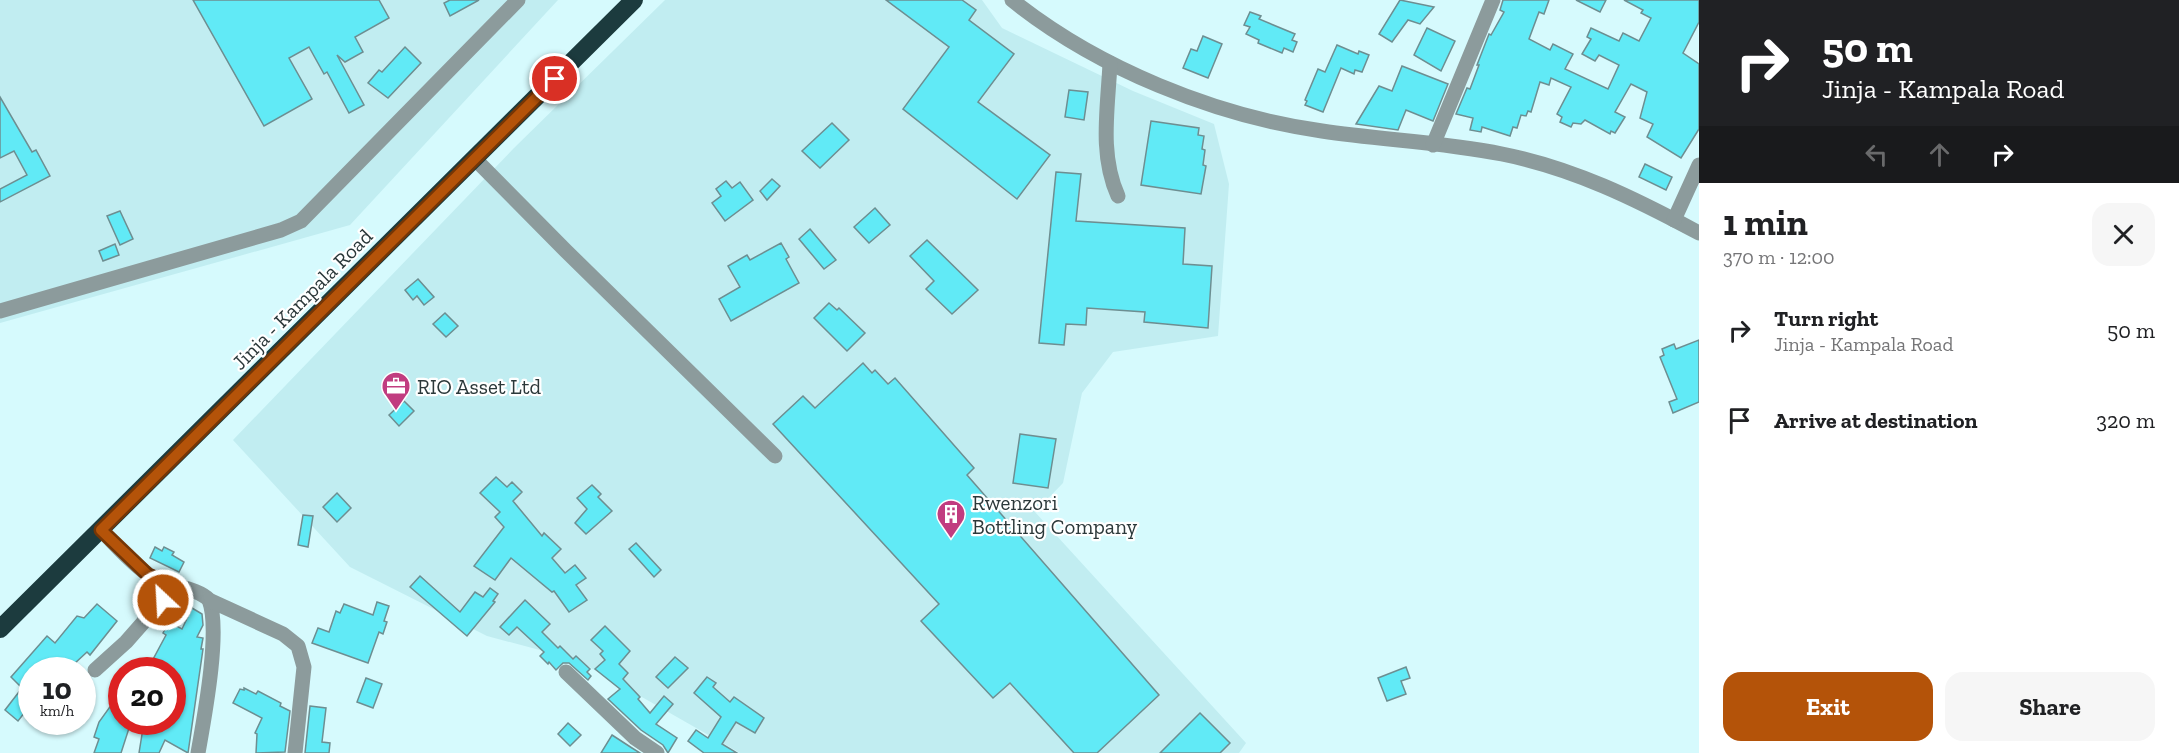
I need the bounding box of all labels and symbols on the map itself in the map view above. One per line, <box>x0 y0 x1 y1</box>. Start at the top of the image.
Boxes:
pin <box>529 53 580 104</box>
street label: Jinja - Kampala Road <box>227 223 379 375</box>
office icon: RIO Asset Ltd <box>380 370 412 412</box>
place label: RIO Asset Ltd <box>417 374 541 399</box>
place label: Rwenzori Bottling Company <box>972 490 1138 539</box>
building icon: Rwenzori Bottling Company <box>935 498 967 540</box>
position arrow <box>131 568 195 632</box>
speed limit sign: 20 <box>108 657 186 735</box>

